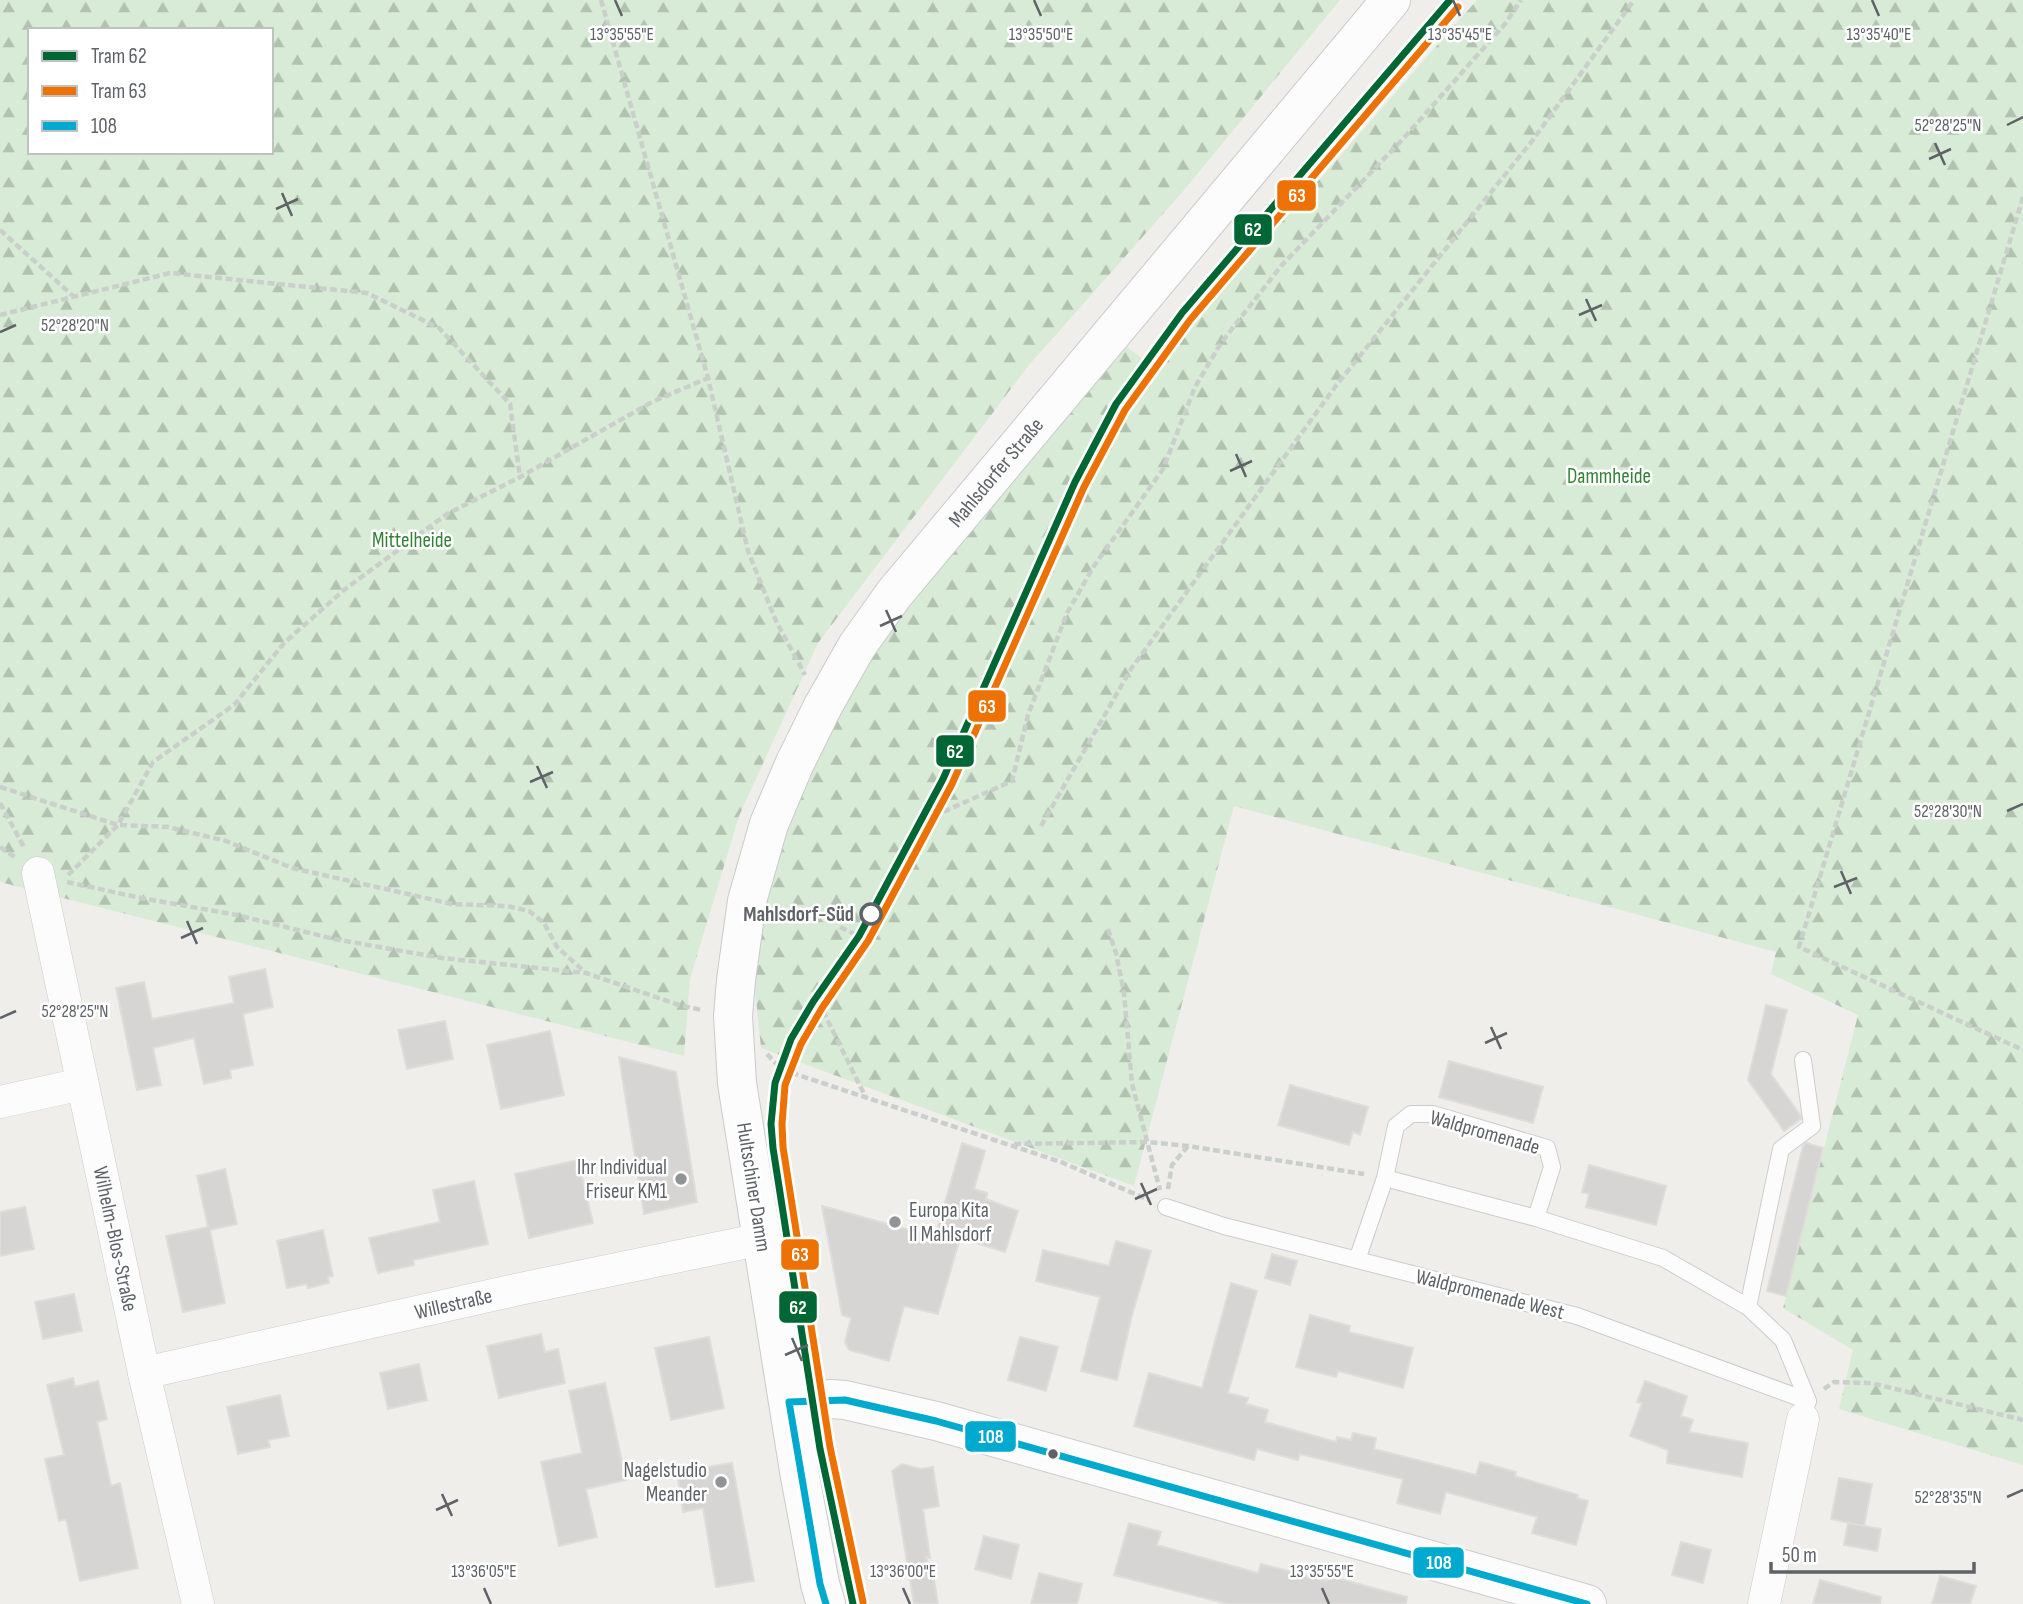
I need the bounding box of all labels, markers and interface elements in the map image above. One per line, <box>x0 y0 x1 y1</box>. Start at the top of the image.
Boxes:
text: 13°35'55"E <box>590 24 654 45</box>
text: 13°35'50"E <box>1009 24 1073 45</box>
text: 13°35'45"E <box>1428 24 1492 45</box>
text: 13°35'40"E <box>1846 24 1912 45</box>
legend <box>28 28 273 154</box>
text: Tram 62 <box>91 44 147 69</box>
text: Tram 63 <box>91 79 147 104</box>
text: 108 <box>91 114 117 139</box>
text: 52°28'25"N <box>1914 115 1982 136</box>
line badge: 63 <box>1276 179 1317 212</box>
text: 63 <box>1288 185 1306 208</box>
line badge: 62 <box>1233 213 1273 246</box>
text: 62 <box>1244 219 1262 242</box>
text: 52°28'20"N <box>41 315 109 336</box>
street label: Mahlsdorfer Straße <box>943 413 1049 532</box>
park label: Dammheide <box>1567 464 1651 489</box>
park label: Mittelheide <box>372 528 452 553</box>
line badge: 63 <box>967 689 1007 723</box>
text: 63 <box>978 696 996 719</box>
line badge: 62 <box>935 734 975 768</box>
text: 62 <box>946 741 964 764</box>
text: 52°28'30"N <box>1914 801 1982 822</box>
place label: Mahlsdorf-Süd <box>743 902 854 927</box>
marker: Mahlsdorf-Süd <box>860 903 882 925</box>
text: 52°28'25"N <box>41 1001 109 1022</box>
street label: Waldpromenade <box>1427 1105 1543 1160</box>
street label: Hultschiner Damm <box>731 1121 776 1253</box>
place label: Ihr Individual Friseur KM1 <box>577 1155 668 1204</box>
street label: Wilhelm-Blos-Straße <box>88 1164 143 1314</box>
marker: Ihr Individual Friseur KM1 <box>673 1171 689 1187</box>
place label: Europa Kita II Mahlsdorf <box>909 1198 993 1247</box>
marker: Europa Kita II Mahlsdorf <box>887 1214 903 1230</box>
line badge: 63 <box>780 1238 820 1271</box>
text: 63 <box>791 1244 809 1267</box>
street label: Waldpromenade West <box>1413 1264 1567 1325</box>
street label: Willestraße <box>412 1283 495 1325</box>
line badge: 62 <box>778 1290 818 1324</box>
text: 62 <box>789 1297 807 1320</box>
line badge: 108 <box>964 1420 1017 1453</box>
text: 108 <box>978 1426 1004 1449</box>
unlabelled marker <box>1046 1447 1060 1461</box>
place label: Nagelstudio Meander <box>623 1458 707 1507</box>
marker: Nagelstudio Meander <box>713 1474 729 1490</box>
text: 52°28'35"N <box>1914 1487 1982 1508</box>
scale bar <box>1771 1530 1974 1574</box>
text: 50 m <box>1782 1543 1817 1568</box>
line badge: 108 <box>1412 1546 1465 1579</box>
text: 108 <box>1426 1552 1452 1575</box>
text: 13°36'05"E <box>451 1561 517 1582</box>
text: 13°36'00"E <box>870 1561 936 1582</box>
text: 13°35'55"E <box>1290 1561 1354 1582</box>

